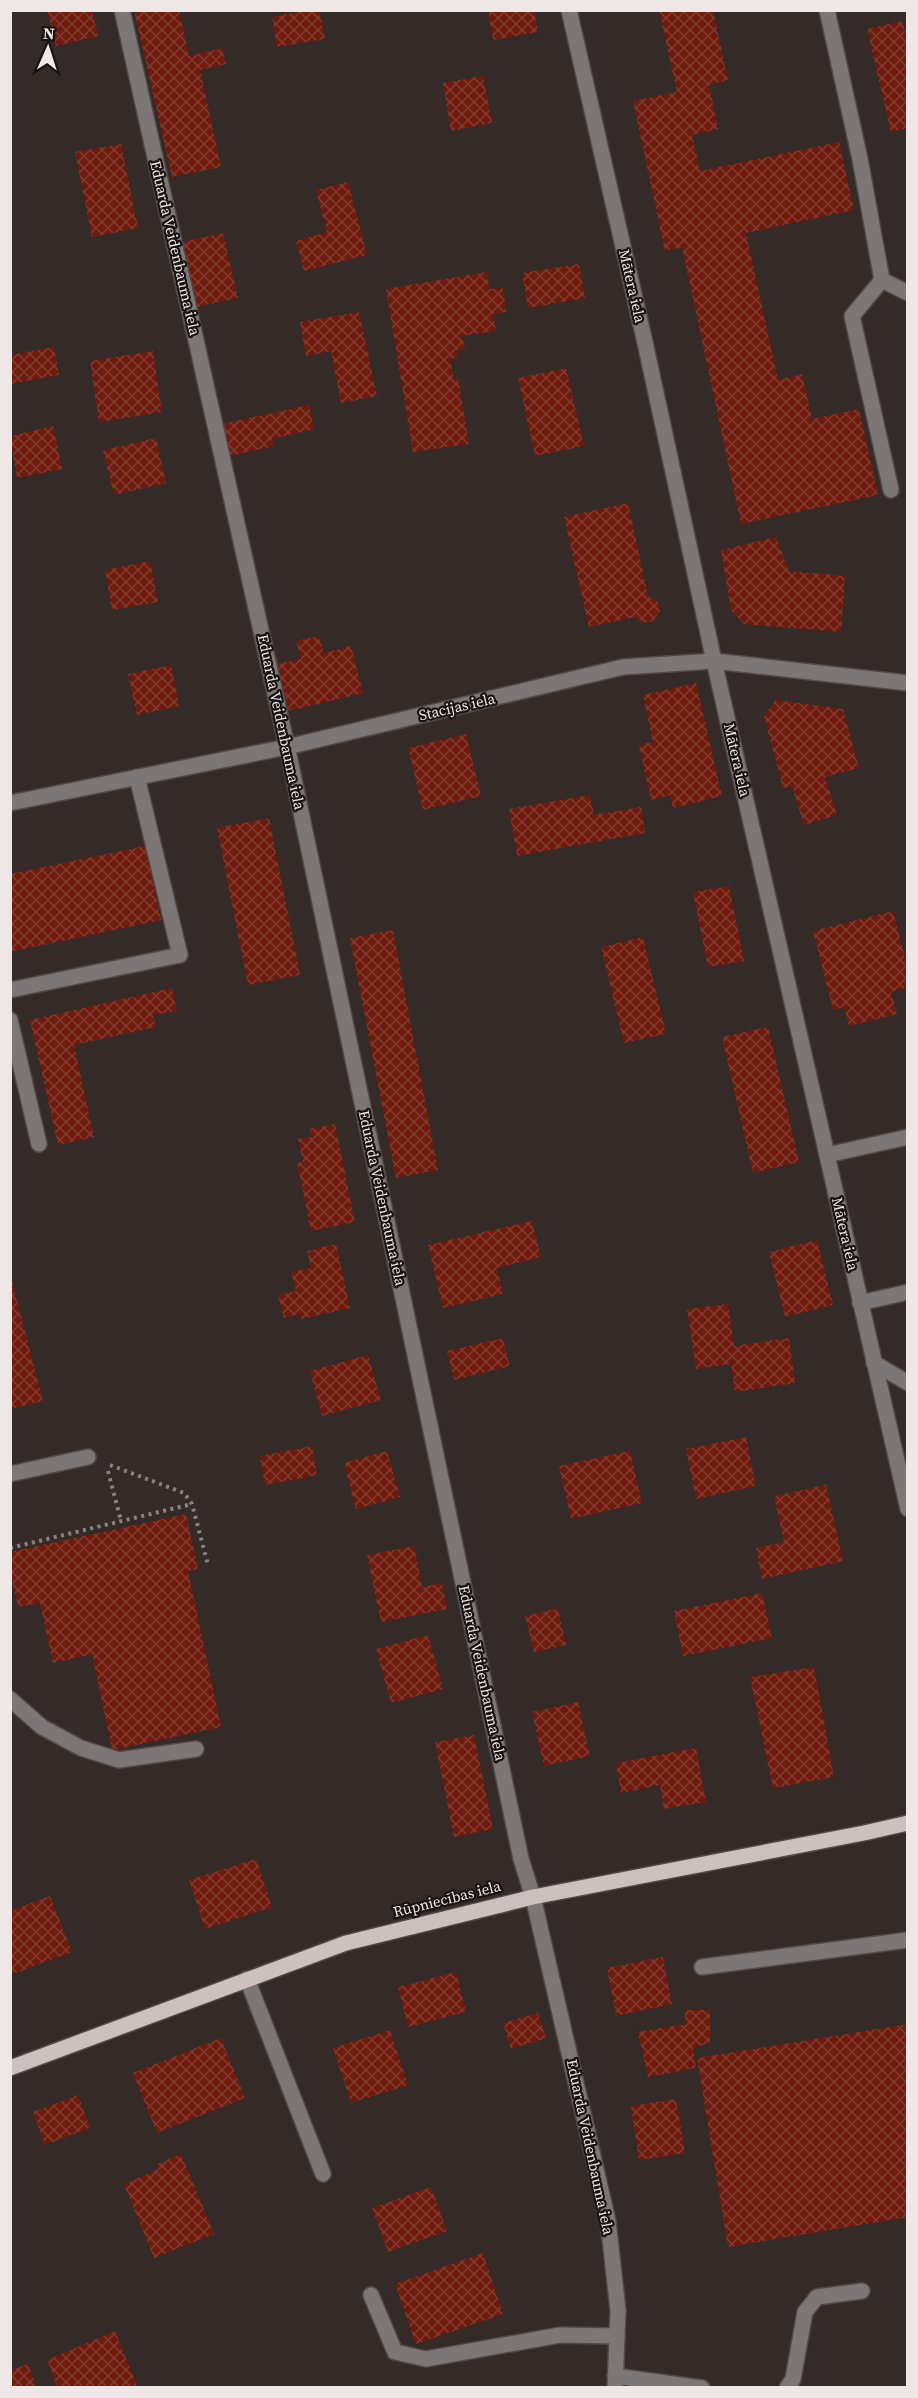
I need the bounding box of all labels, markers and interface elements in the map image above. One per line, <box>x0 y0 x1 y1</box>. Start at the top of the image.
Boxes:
north arrow <box>18 18 78 78</box>
text: N <box>42 22 56 44</box>
street label: Eduarda Veidenbauma iela <box>145 158 206 338</box>
street label: Mātera iela <box>614 247 651 325</box>
street label: Eduarda Veidenbauma iela <box>253 632 310 812</box>
street label: Stacijas iela <box>417 687 497 725</box>
street label: Mātera iela <box>719 721 756 799</box>
street label: Eduarda Veidenbauma iela <box>354 1108 411 1288</box>
street label: Mātera iela <box>827 1195 864 1273</box>
street label: Eduarda Veidenbauma iela <box>454 1583 511 1763</box>
street label: Rūpniecības iela <box>391 1875 503 1922</box>
street label: Eduarda Veidenbauma iela <box>562 2057 619 2237</box>

